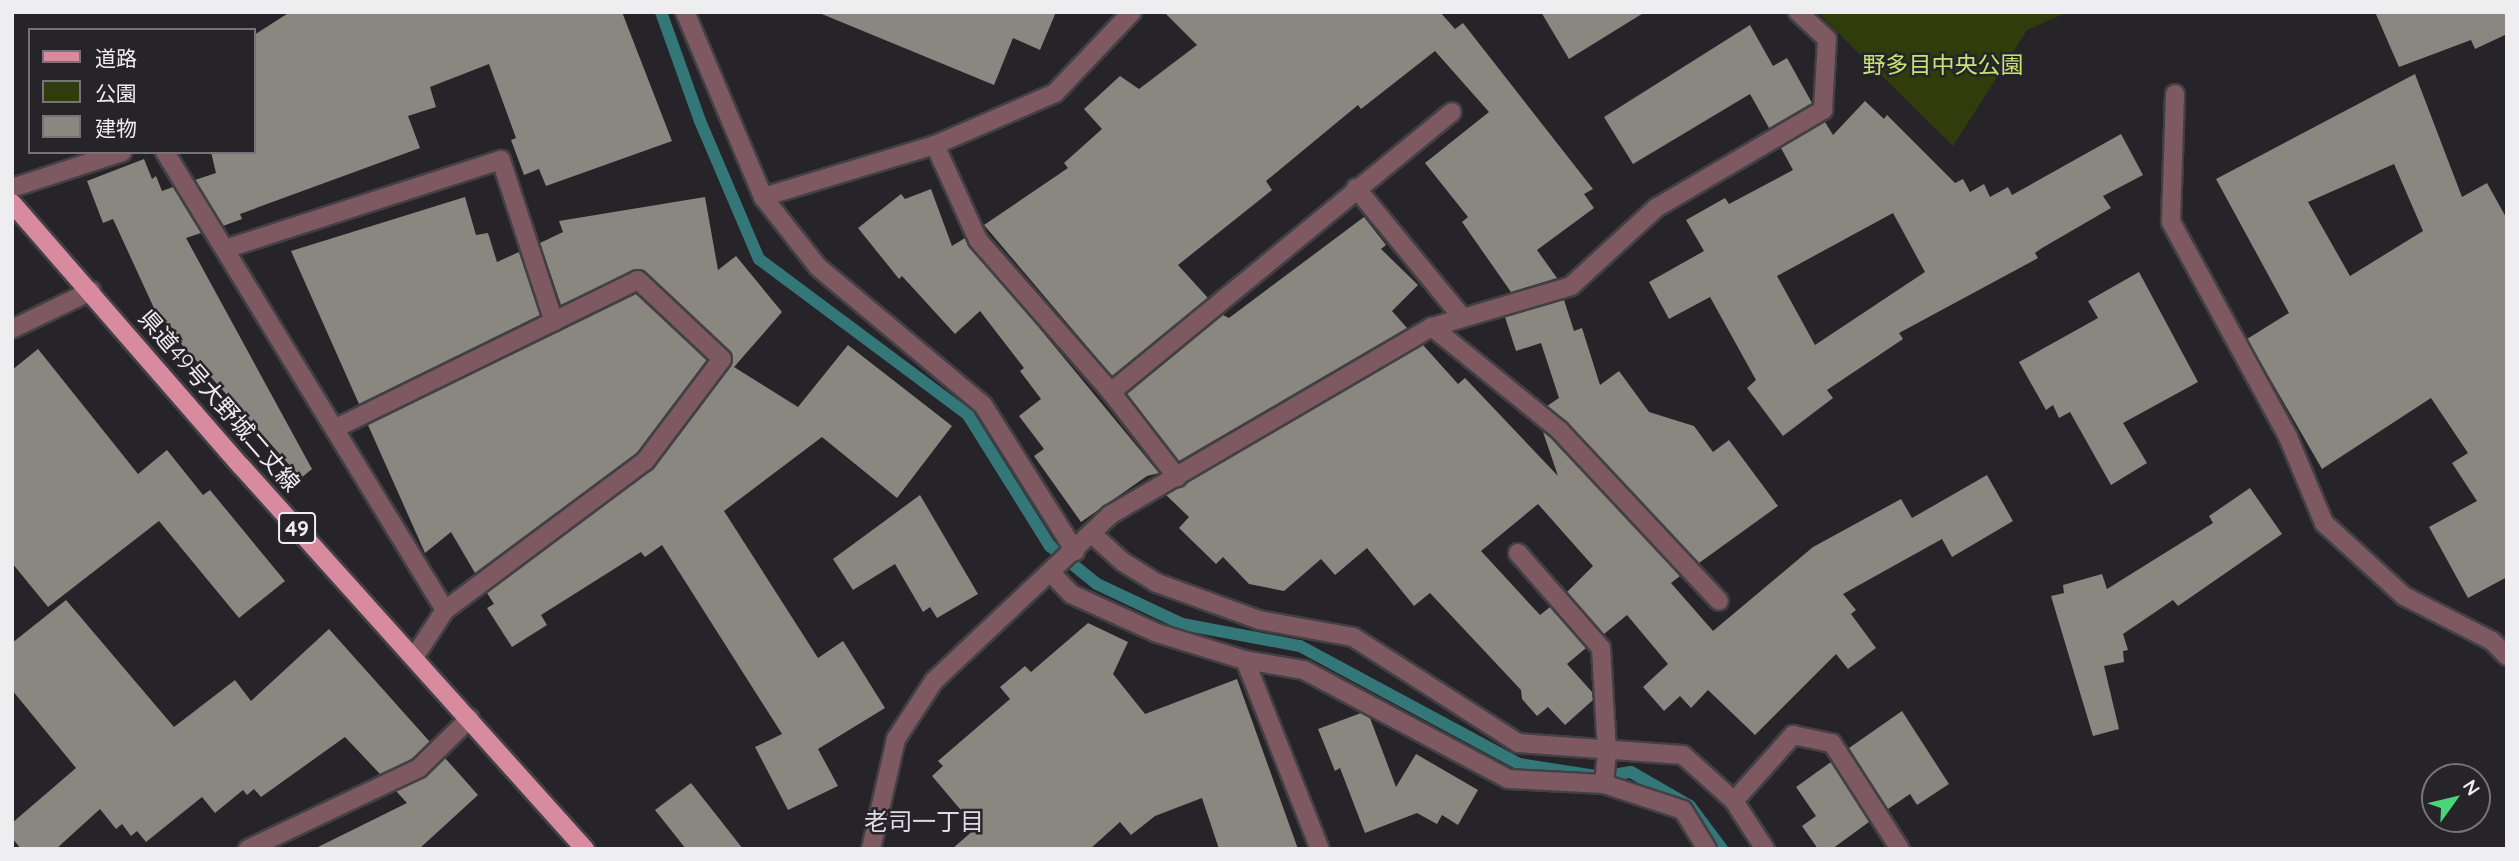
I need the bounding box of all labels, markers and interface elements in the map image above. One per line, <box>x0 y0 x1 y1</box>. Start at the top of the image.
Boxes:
legend <box>28 28 256 154</box>
text: 道路 <box>95 45 137 71</box>
park label: 野多目中央公園 <box>1863 51 2023 79</box>
text: 公園 <box>95 80 137 106</box>
text: 建物 <box>95 115 137 141</box>
street label: 県道49号大野城二丈線 <box>133 305 305 497</box>
road number: 49 <box>278 510 316 546</box>
north arrow <box>2421 763 2491 833</box>
text: N <box>2458 775 2486 800</box>
district label: 老司一丁目 <box>864 808 984 836</box>

